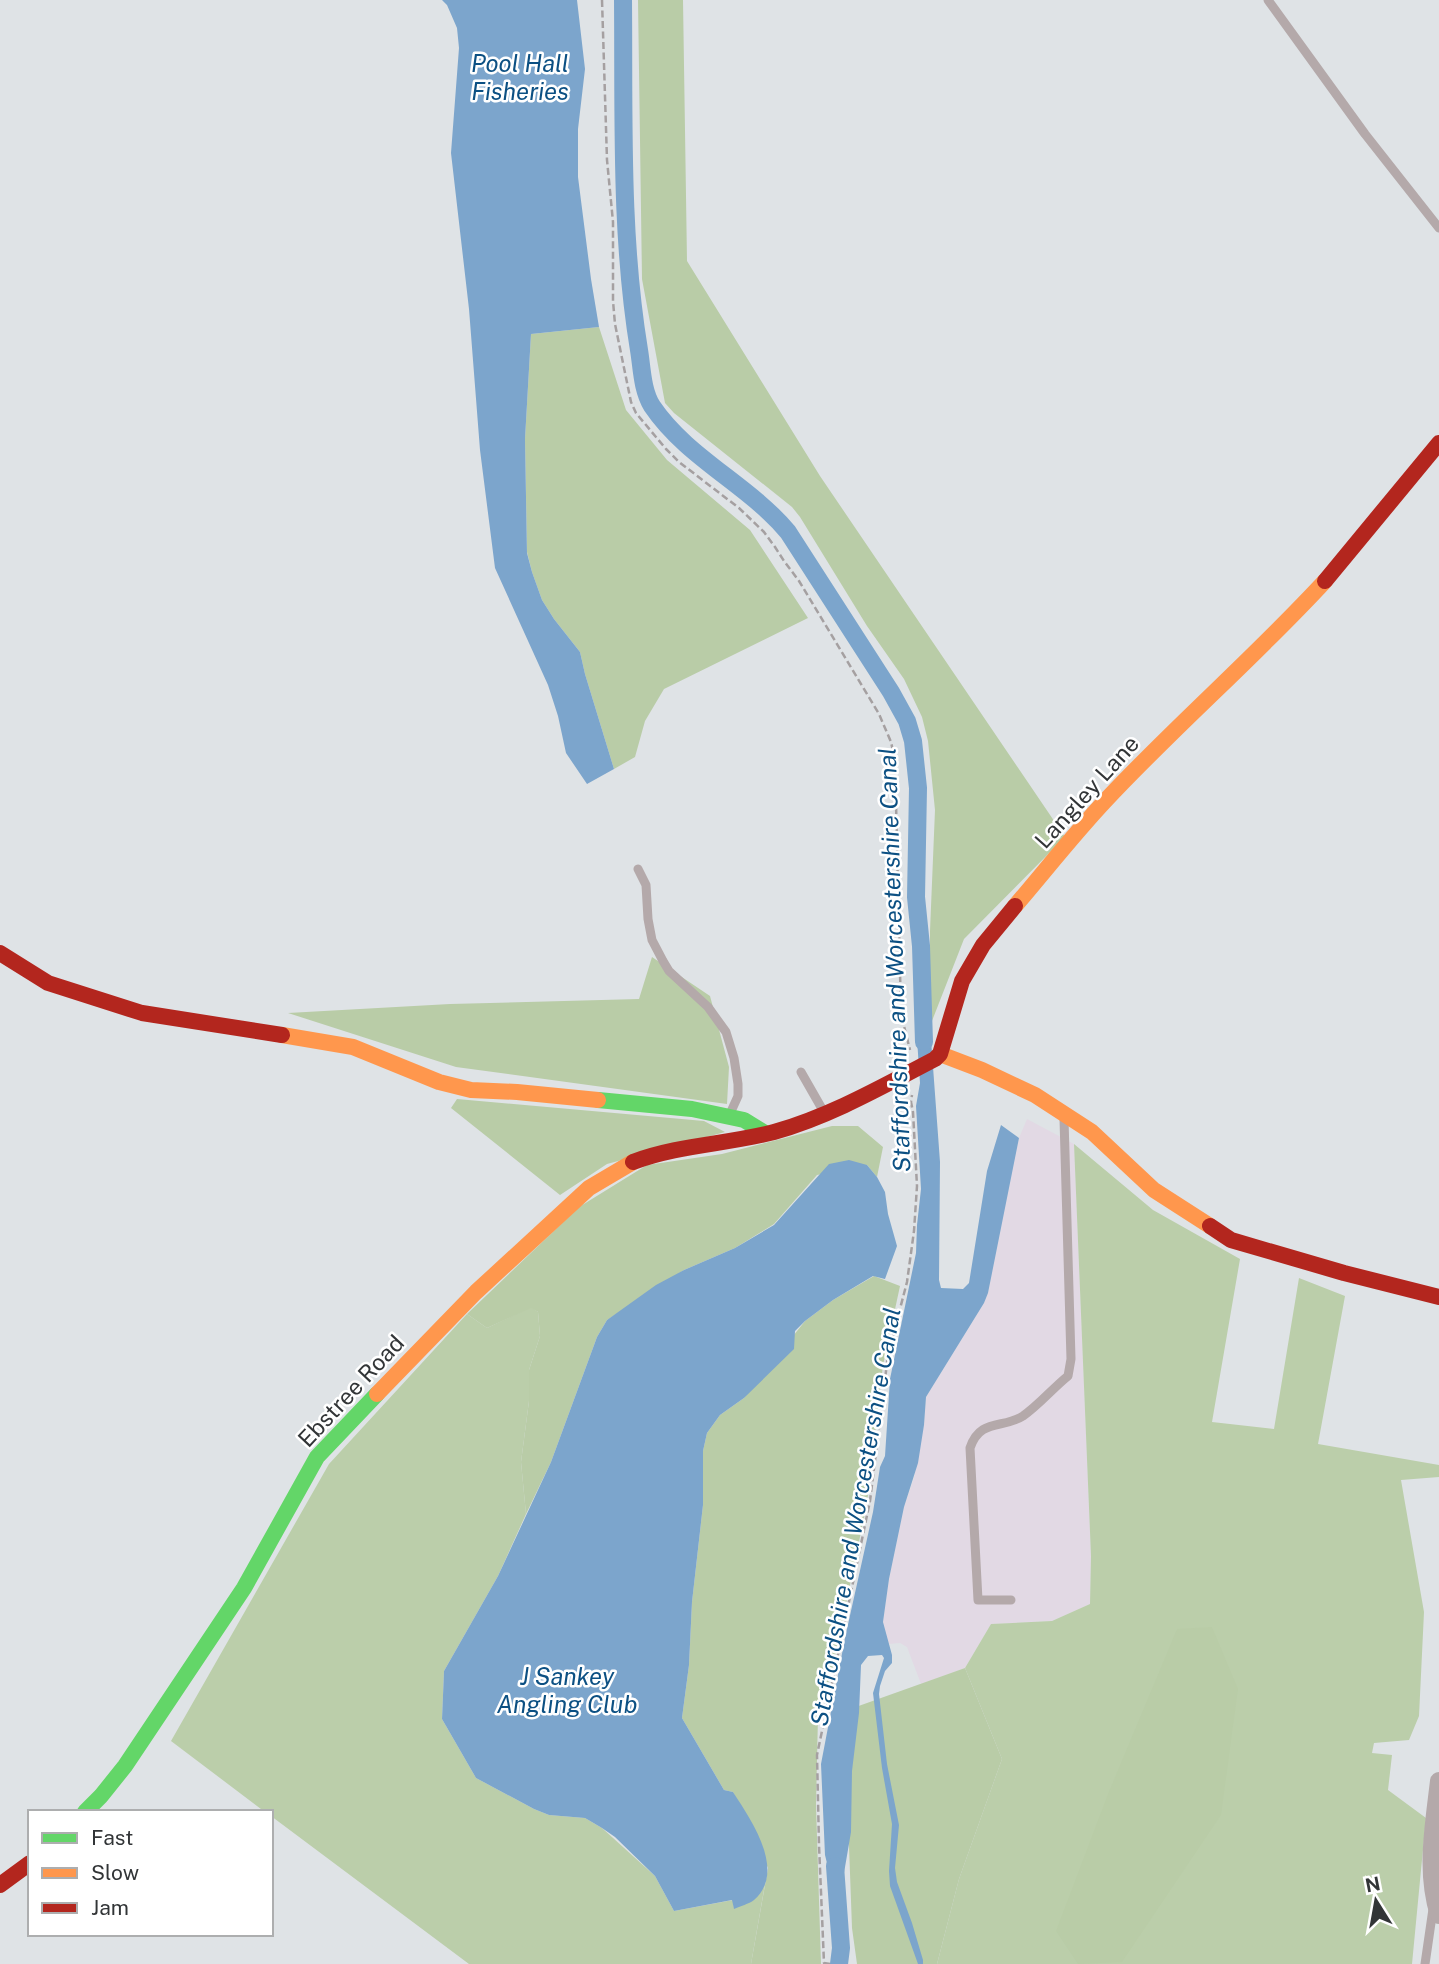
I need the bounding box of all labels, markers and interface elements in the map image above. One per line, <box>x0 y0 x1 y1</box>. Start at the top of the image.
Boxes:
water label: Pool Hall Fisheries <box>471 49 569 105</box>
street label: Langley Lane <box>1029 730 1144 854</box>
water label: Staffordshire and Worcestershire Canal <box>873 747 915 1173</box>
water label: Staffordshire and Worcestershire Canal <box>804 1305 906 1728</box>
street label: Ebstree Road <box>292 1329 409 1452</box>
water label: J Sankey Angling Club <box>497 1662 637 1718</box>
legend <box>28 1810 273 1936</box>
text: Fast <box>91 1825 133 1850</box>
text: Slow <box>91 1860 139 1885</box>
north arrow <box>1341 1866 1411 1936</box>
text: N <box>1363 1872 1382 1897</box>
text: Jam <box>91 1895 129 1920</box>

